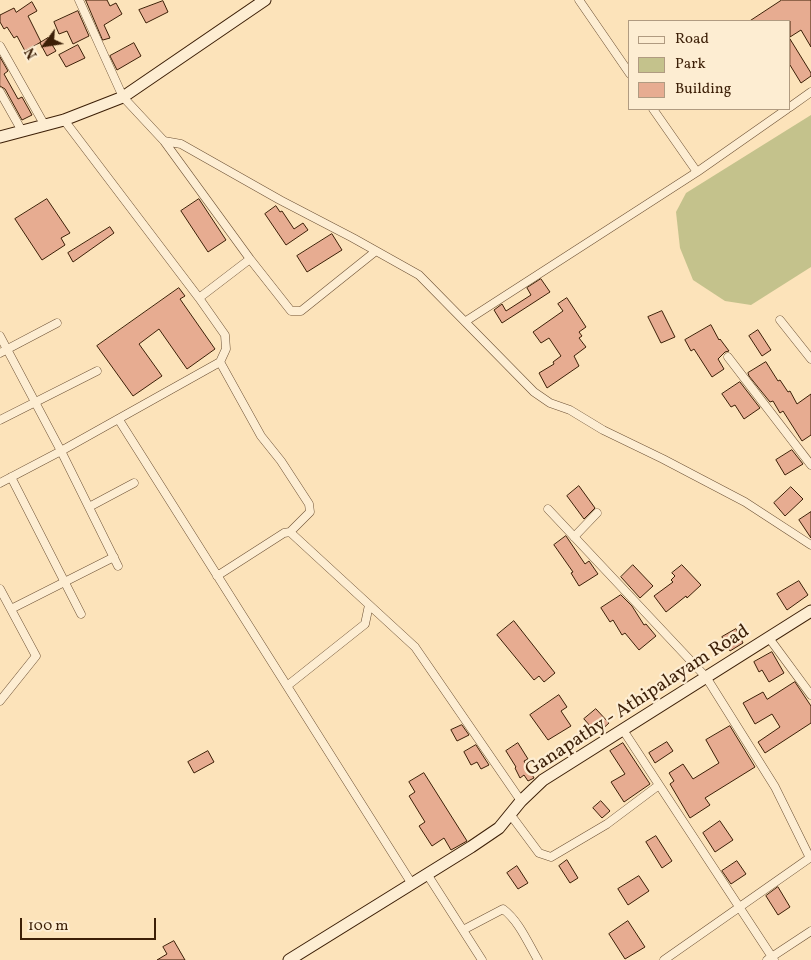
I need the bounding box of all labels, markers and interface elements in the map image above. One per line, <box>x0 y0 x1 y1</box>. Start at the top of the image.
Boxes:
north arrow <box>20 20 70 70</box>
legend <box>628 20 791 110</box>
text: Road <box>675 29 709 50</box>
text: N <box>21 44 42 62</box>
text: Park <box>675 54 706 75</box>
text: Building <box>675 79 731 100</box>
street label: Ganapathy - Athipalayam Road <box>522 621 754 783</box>
scale bar <box>22 908 159 940</box>
text: 100 m <box>28 916 68 937</box>

